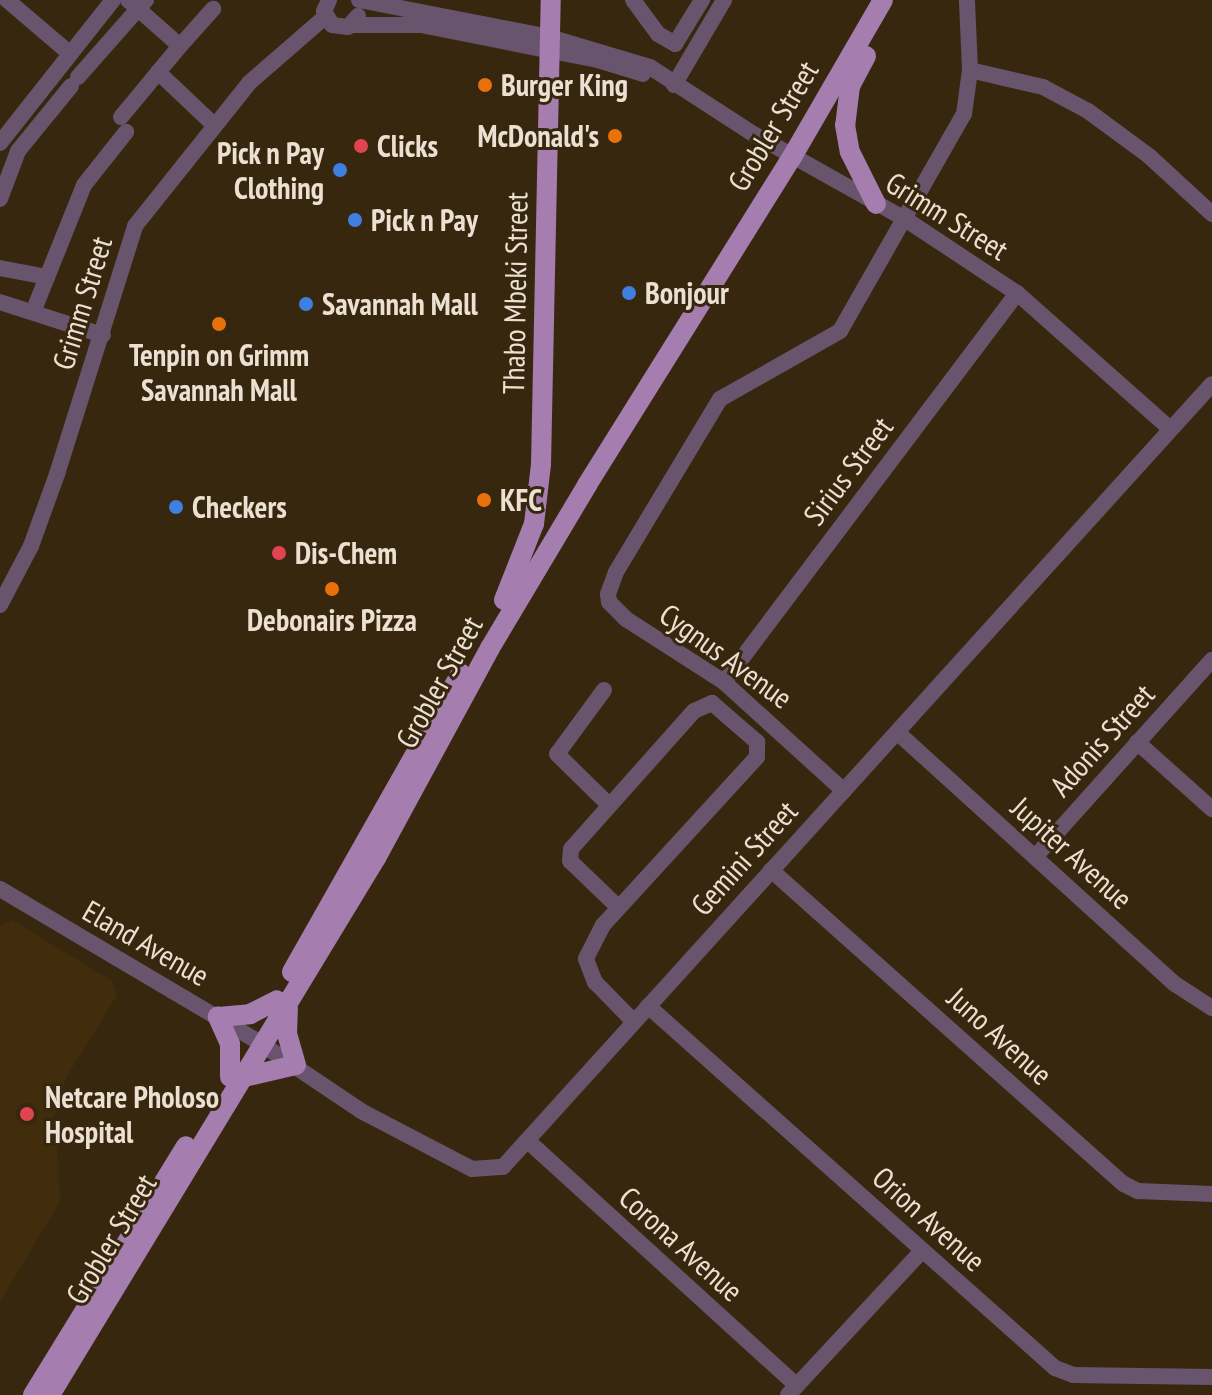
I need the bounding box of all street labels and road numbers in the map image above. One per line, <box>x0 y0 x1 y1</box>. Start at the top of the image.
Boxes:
street label: Grobler Street <box>720 55 826 197</box>
street label: Grimm Street <box>879 164 1015 268</box>
street label: Thabo Mbeki Street <box>495 192 535 394</box>
street label: Grimm Street <box>45 232 119 374</box>
street label: Sirius Street <box>796 410 900 532</box>
street label: Cygnus Avenue <box>653 596 799 716</box>
street label: Grobler Street <box>388 610 490 754</box>
street label: Adonis Street <box>1042 677 1162 803</box>
street label: Jupiter Avenue <box>1004 789 1140 917</box>
street label: Gemini Street <box>683 793 805 923</box>
street label: Eland Avenue <box>76 892 216 994</box>
street label: Juno Avenue <box>940 980 1060 1092</box>
street label: Orion Avenue <box>865 1159 993 1279</box>
street label: Grobler Street <box>58 1168 164 1310</box>
street label: Corona Avenue <box>612 1179 750 1309</box>

